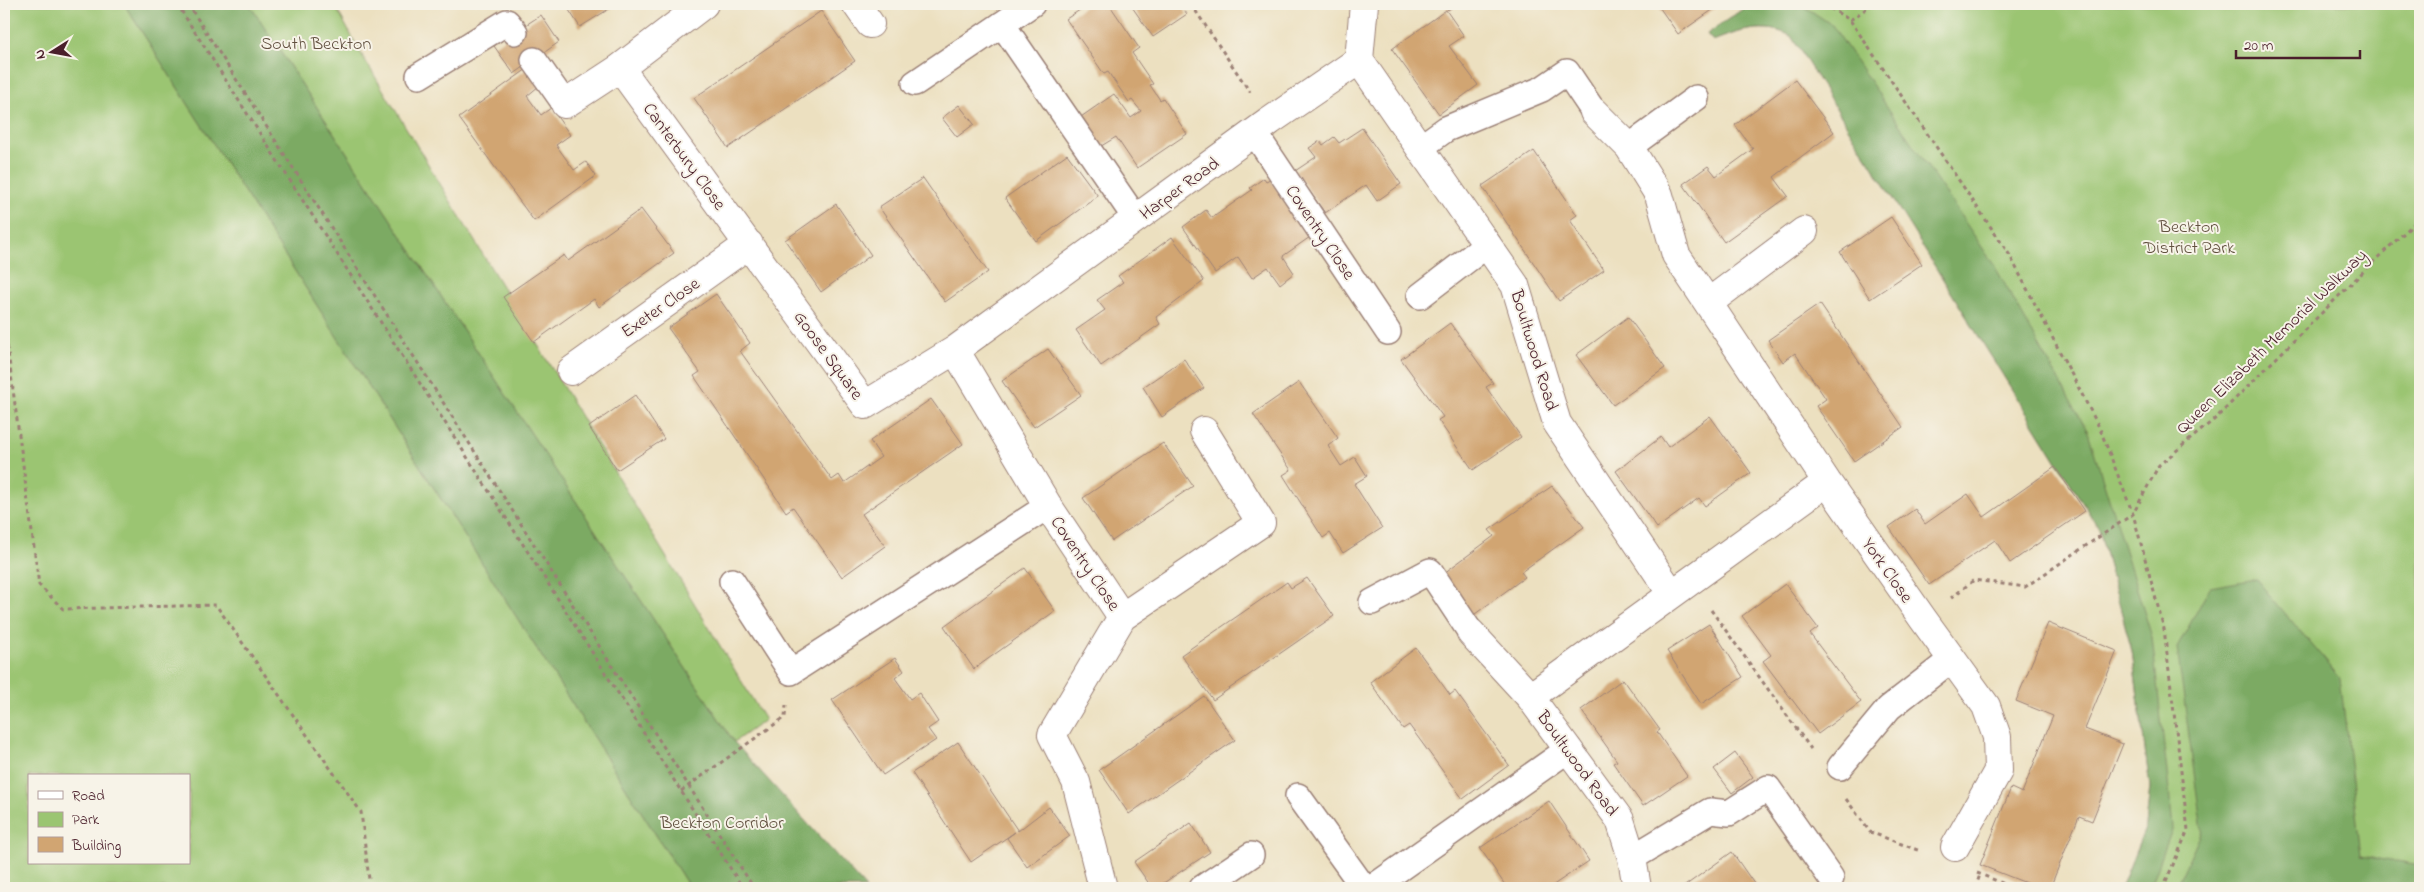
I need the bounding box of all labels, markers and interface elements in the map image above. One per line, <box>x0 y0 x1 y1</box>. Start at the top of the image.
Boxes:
north arrow <box>28 28 78 78</box>
scale bar <box>2236 28 2360 60</box>
park label: South Beckton <box>261 32 371 58</box>
text: 20 m <box>2244 35 2274 57</box>
text: N <box>30 48 52 61</box>
street label: Canterbury Close <box>635 98 732 217</box>
street label: Harper Road <box>1135 152 1225 227</box>
street label: Coventry Close <box>1278 181 1361 286</box>
park label: Beckton District Park <box>2142 215 2235 262</box>
street label: Queen Elizabeth Memorial Walkway <box>2171 244 2374 441</box>
street label: Exeter Close <box>617 271 707 345</box>
street label: Boultwood Road <box>1502 286 1564 414</box>
street label: Goose Square <box>786 306 869 407</box>
street label: Coventry Close <box>1043 512 1126 617</box>
street label: York Close <box>1854 533 1919 610</box>
street label: Boultwood Road <box>1529 705 1624 822</box>
legend <box>28 774 190 864</box>
text: Road <box>72 785 105 807</box>
text: Park <box>72 809 100 831</box>
park label: Beckton Corridor <box>659 811 784 837</box>
text: Building <box>71 835 121 858</box>

